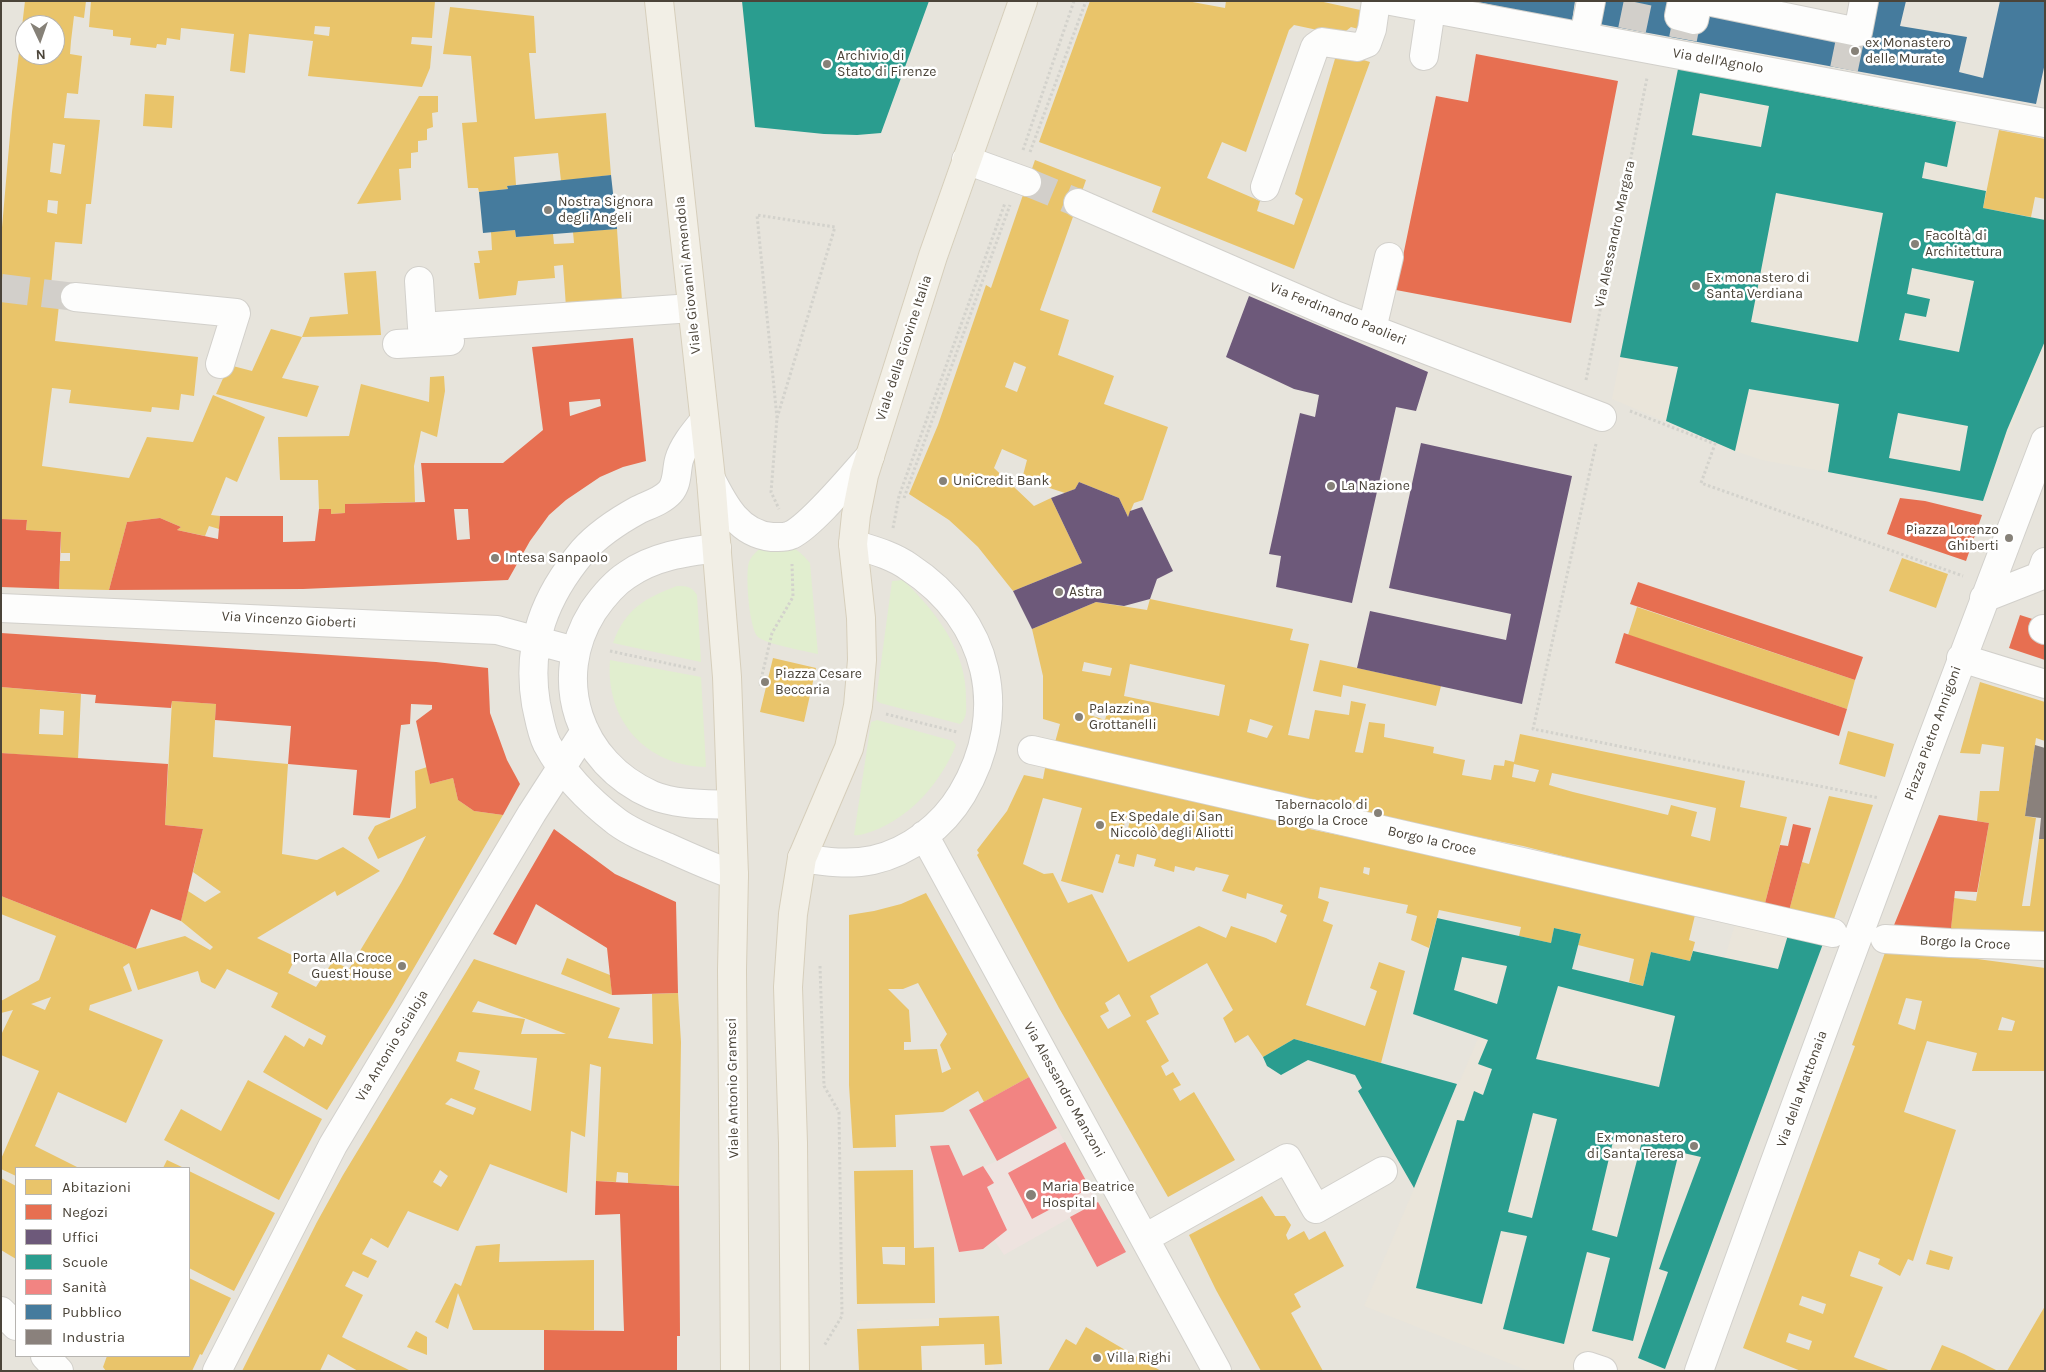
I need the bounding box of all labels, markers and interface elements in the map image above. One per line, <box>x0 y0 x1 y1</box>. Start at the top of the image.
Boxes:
north arrow <box>15 15 65 65</box>
place label: ex Monastero delle Murate <box>1865 35 1951 68</box>
street label: Via dell'Agnolo <box>1671 45 1765 77</box>
marker: ex Monastero delle Murate <box>1849 45 1861 57</box>
text: N <box>35 46 46 63</box>
place label: Archivio di Stato di Firenze <box>837 48 937 80</box>
marker: Archivio di Stato di Firenze <box>821 58 833 70</box>
street label: Via Alessandro Margara <box>1591 159 1639 309</box>
place label: Nostra Signora degli Angeli <box>558 194 653 226</box>
street label: Viale Giovanni Amendola <box>671 195 705 355</box>
marker: Nostra Signora degli Angeli <box>542 204 554 216</box>
place label: Facoltà di Architettura <box>1925 228 2002 260</box>
marker: Facoltà di Architettura <box>1909 238 1921 250</box>
place label: Ex monastero di Santa Verdiana <box>1706 270 1810 302</box>
street label: Viale della Giovine Italia <box>872 273 936 423</box>
street label: Via Ferdinando Paolieri <box>1267 279 1409 349</box>
marker: Ex monastero di Santa Verdiana <box>1690 280 1702 292</box>
place label: UniCredit Bank <box>953 473 1049 489</box>
marker: UniCredit Bank <box>937 475 949 487</box>
place label: La Nazione <box>1341 478 1410 494</box>
marker: La Nazione <box>1325 480 1337 492</box>
place label: Piazza Lorenzo Ghiberti <box>1906 522 1999 554</box>
marker: Piazza Lorenzo Ghiberti <box>2003 532 2015 544</box>
place label: Intesa Sanpaolo <box>505 550 608 566</box>
marker: Intesa Sanpaolo <box>489 552 501 564</box>
place label: Astra <box>1069 584 1102 600</box>
marker: Astra <box>1053 586 1065 598</box>
street label: Via Vincenzo Gioberti <box>221 608 357 632</box>
street label: Piazza Pietro Annigoni <box>1901 664 1965 802</box>
place label: Piazza Cesare Beccaria <box>775 666 862 699</box>
marker: Piazza Cesare Beccaria <box>759 676 771 688</box>
place label: Palazzina Grottanelli <box>1089 701 1157 734</box>
marker: Palazzina Grottanelli <box>1073 711 1085 723</box>
place label: Tabernacolo di Borgo la Croce <box>1276 797 1368 830</box>
marker: Tabernacolo di Borgo la Croce <box>1372 807 1384 819</box>
place label: Ex Spedale di San Niccolò degli Aliotti <box>1110 809 1234 842</box>
marker: Ex Spedale di San Niccolò degli Aliotti <box>1094 819 1106 831</box>
street label: Borgo la Croce <box>1386 823 1478 859</box>
street label: Borgo la Croce <box>1919 932 2011 954</box>
place label: Porta Alla Croce Guest House <box>293 950 392 982</box>
marker: Porta Alla Croce Guest House <box>396 960 408 972</box>
street label: Via Antonio Scialoja <box>352 987 432 1105</box>
street label: Viale Antonio Gramsci <box>723 1017 743 1159</box>
street label: Via Alessandro Manzoni <box>1020 1019 1108 1161</box>
street label: Via della Mattonaia <box>1773 1028 1831 1150</box>
place label: Ex monastero di Santa Teresa <box>1587 1130 1684 1162</box>
marker: Ex monastero di Santa Teresa <box>1688 1140 1700 1152</box>
legend <box>15 1167 190 1357</box>
text: Abitazioni <box>62 1178 131 1196</box>
place label: Maria Beatrice Hospital <box>1042 1179 1134 1212</box>
marker: Maria Beatrice Hospital <box>1024 1188 1038 1202</box>
text: Negozi <box>62 1203 108 1221</box>
text: Uffici <box>62 1228 99 1246</box>
text: Scuole <box>62 1253 108 1271</box>
text: Sanità <box>62 1278 107 1296</box>
text: Pubblico <box>62 1303 122 1321</box>
text: Industria <box>62 1328 125 1346</box>
place label: Villa Righi <box>1107 1350 1171 1366</box>
marker: Villa Righi <box>1091 1352 1103 1364</box>

